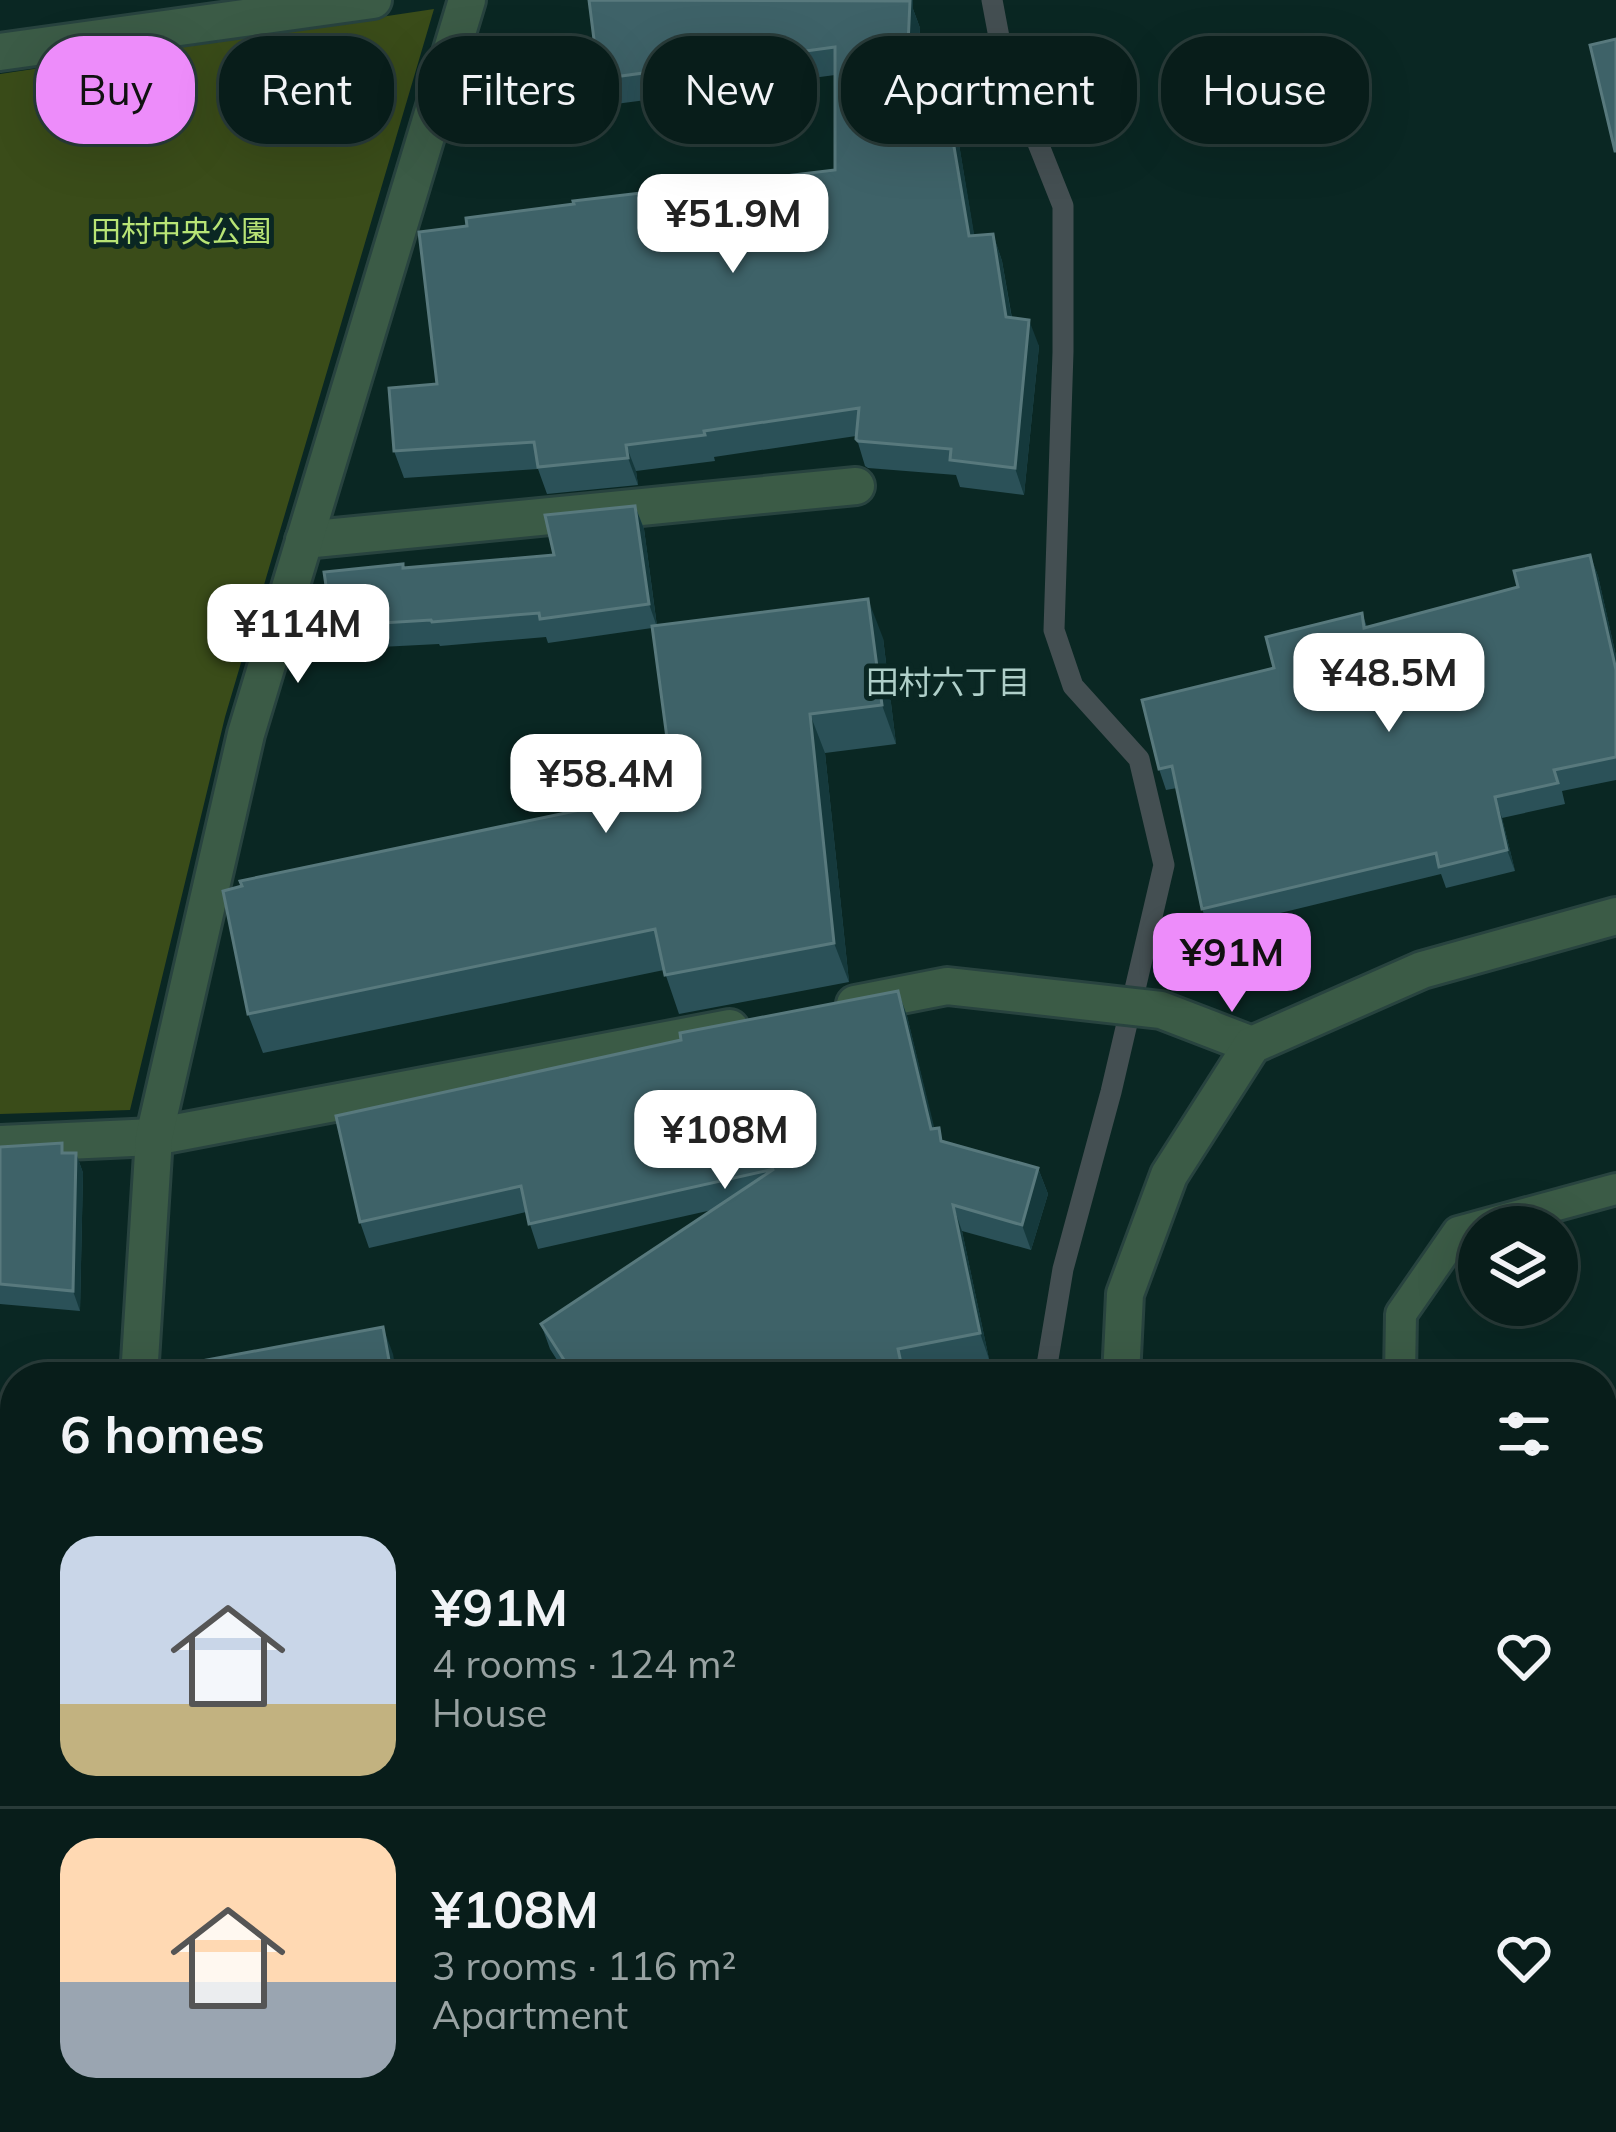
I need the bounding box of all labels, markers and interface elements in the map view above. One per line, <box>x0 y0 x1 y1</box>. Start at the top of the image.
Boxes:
chip: Buy <box>36 36 195 144</box>
chip: Rent <box>219 36 394 144</box>
chip: Filters <box>418 36 619 144</box>
chip: New <box>643 36 817 144</box>
chip: Apartment <box>841 36 1137 144</box>
chip: House <box>1161 36 1369 144</box>
pin: ¥51.9M <box>635 174 831 276</box>
text: ¥51.9M <box>664 188 802 237</box>
park label: 田村中央公園 <box>91 212 271 250</box>
pin: ¥114M <box>214 584 382 686</box>
text: ¥114M <box>234 598 362 647</box>
pin: ¥48.5M <box>1291 633 1487 735</box>
text: ¥48.5M <box>1320 647 1458 696</box>
district label: 田村六丁目 <box>866 661 1031 702</box>
pin: ¥58.4M <box>508 734 704 836</box>
text: ¥58.4M <box>537 748 675 797</box>
pin: ¥91M <box>1161 913 1303 1015</box>
text: ¥91M <box>1180 927 1284 976</box>
pin: ¥108M <box>641 1090 809 1192</box>
text: ¥108M <box>661 1104 789 1153</box>
map controls <box>1458 1206 1578 1326</box>
button: layers <box>1458 1206 1578 1326</box>
icon: filters <box>1491 1401 1557 1467</box>
text: 6 homes <box>60 1402 265 1466</box>
text: ¥91M <box>432 1575 568 1639</box>
icon: home <box>156 1584 300 1728</box>
icon: heart <box>1491 1623 1557 1689</box>
text: 4 rooms · 124 m² <box>432 1639 736 1688</box>
text: House <box>432 1688 547 1737</box>
text: ¥108M <box>432 1877 599 1941</box>
icon: home <box>156 1886 300 2030</box>
icon: heart <box>1491 1925 1557 1991</box>
text: 3 rooms · 116 m² <box>432 1941 736 1990</box>
text: Apartment <box>432 1990 628 2039</box>

